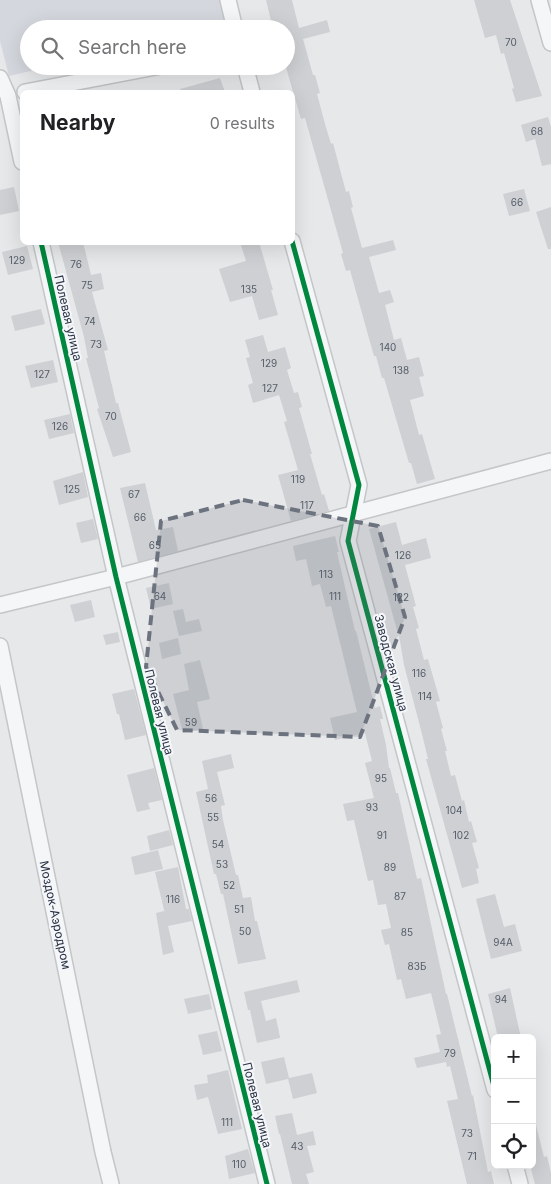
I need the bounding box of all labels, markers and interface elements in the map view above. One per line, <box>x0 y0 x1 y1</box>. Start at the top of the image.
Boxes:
search box <box>20 20 295 75</box>
icon: search <box>38 34 66 62</box>
text: Search here <box>78 36 187 59</box>
house number: 70 <box>505 36 517 48</box>
text: Nearby <box>40 110 115 135</box>
text: 0 results <box>210 113 275 133</box>
house number: 68 <box>531 125 543 137</box>
house number: 66 <box>511 196 523 208</box>
house number: 129 <box>9 254 25 266</box>
house number: 76 <box>70 258 82 270</box>
street label: Полевая улица <box>51 273 86 362</box>
house number: 75 <box>81 279 93 291</box>
house number: 135 <box>241 283 257 295</box>
house number: 74 <box>84 315 96 327</box>
house number: 73 <box>90 338 102 350</box>
house number: 140 <box>380 341 396 353</box>
house number: 129 <box>261 357 277 369</box>
house number: 138 <box>393 364 409 376</box>
house number: 127 <box>34 368 50 380</box>
house number: 127 <box>262 382 278 394</box>
house number: 70 <box>105 410 117 422</box>
house number: 126 <box>52 420 68 432</box>
house number: 119 <box>291 473 305 485</box>
house number: 125 <box>64 483 80 495</box>
house number: 67 <box>128 488 140 500</box>
house number: 117 <box>300 499 314 511</box>
house number: 66 <box>134 511 146 523</box>
house number: 65 <box>149 539 161 551</box>
house number: 126 <box>395 549 411 561</box>
house number: 113 <box>319 568 333 580</box>
house number: 64 <box>154 590 166 602</box>
house number: 111 <box>329 590 341 602</box>
house number: 122 <box>393 591 409 603</box>
street label: Заводская улица <box>371 613 412 713</box>
house number: 116 <box>412 667 426 679</box>
street label: Полевая улица <box>142 668 177 756</box>
house number: 114 <box>418 690 432 702</box>
house number: 59 <box>185 716 197 728</box>
house number: 95 <box>375 772 387 784</box>
house number: 56 <box>205 792 217 804</box>
house number: 93 <box>366 801 378 813</box>
house number: 104 <box>446 804 462 816</box>
house number: 55 <box>207 811 219 823</box>
house number: 91 <box>377 829 387 841</box>
house number: 102 <box>453 829 469 841</box>
house number: 54 <box>212 838 224 850</box>
house number: 53 <box>216 858 228 870</box>
street label: Моздок-Аэродром <box>37 859 74 971</box>
house number: 89 <box>384 861 396 873</box>
house number: 52 <box>223 879 235 891</box>
house number: 87 <box>394 890 406 902</box>
house number: 116 <box>166 893 180 905</box>
house number: 51 <box>234 903 244 915</box>
house number: 50 <box>239 925 251 937</box>
house number: 85 <box>401 926 413 938</box>
house number: 94А <box>493 936 513 948</box>
house number: 83Б <box>408 960 426 972</box>
house number: 94 <box>495 993 507 1005</box>
map controls <box>491 1034 536 1169</box>
button: + <box>491 1034 536 1079</box>
house number: 79 <box>444 1047 456 1059</box>
street label: Полевая улица <box>240 1061 275 1149</box>
button: − <box>491 1079 536 1124</box>
house number: 111 <box>221 1116 233 1128</box>
button: locate <box>491 1124 536 1169</box>
house number: 73 <box>461 1127 473 1139</box>
house number: 43 <box>291 1140 303 1152</box>
house number: 71 <box>467 1150 477 1162</box>
house number: 110 <box>232 1158 246 1170</box>

